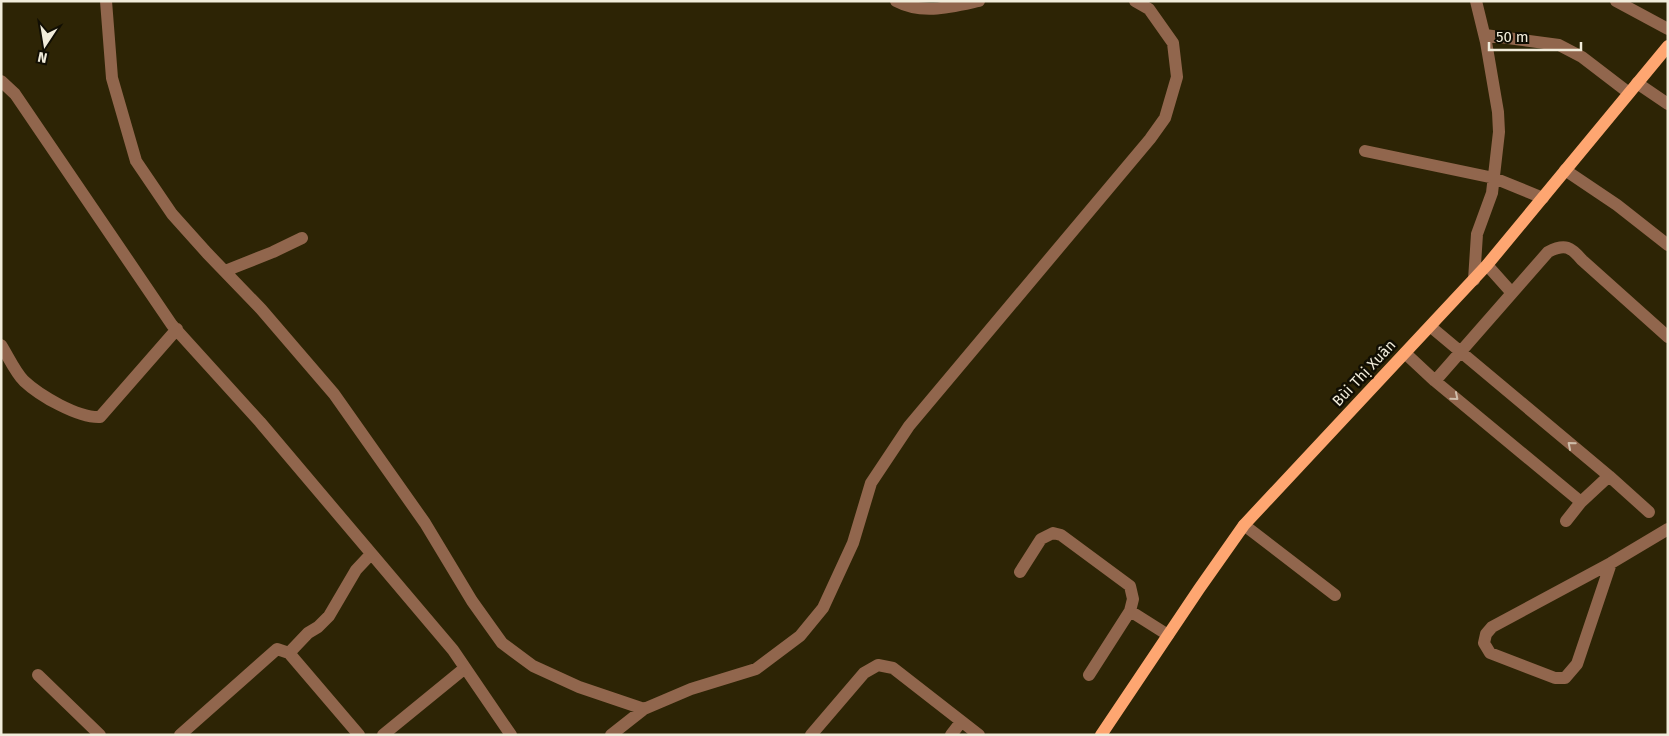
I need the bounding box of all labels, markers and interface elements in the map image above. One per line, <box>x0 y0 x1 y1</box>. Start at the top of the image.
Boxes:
north arrow <box>20 20 70 70</box>
scale bar <box>1489 20 1582 52</box>
text: 50 m <box>1496 28 1529 46</box>
text: N <box>36 48 49 67</box>
street label: Bùi Thị Xuân <box>1329 336 1399 410</box>
one-way arrow <box>1449 391 1458 400</box>
one-way arrow <box>1568 441 1577 450</box>

